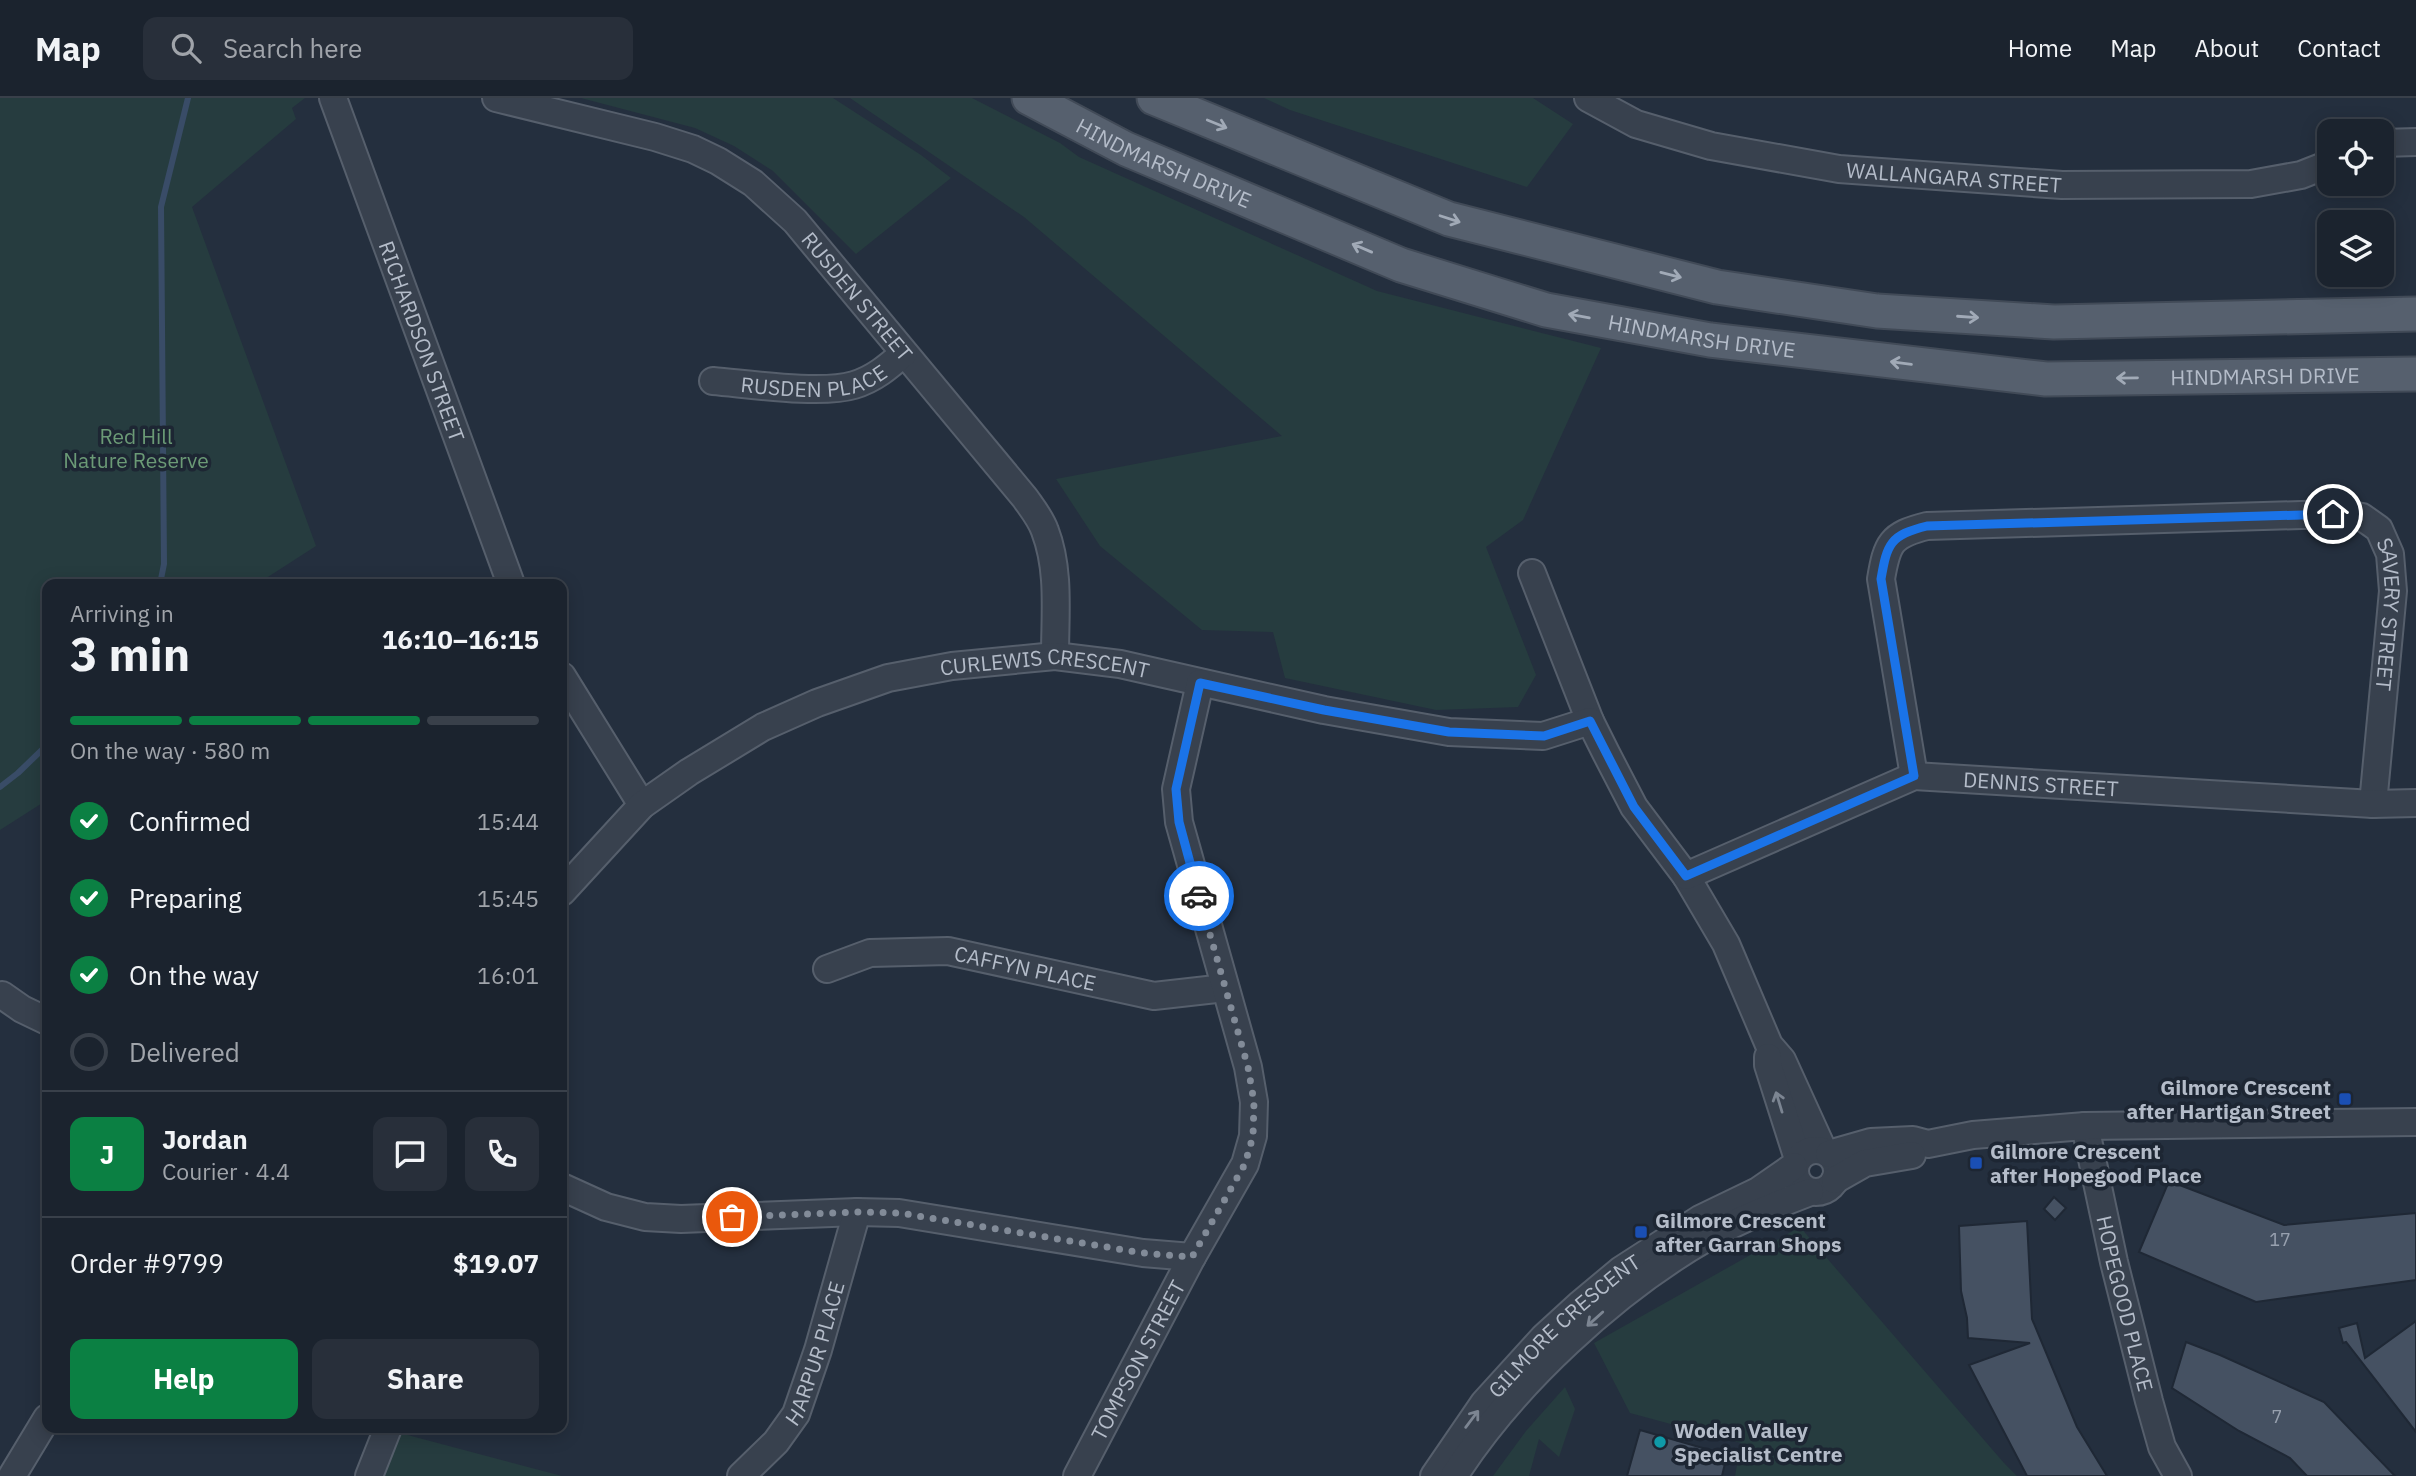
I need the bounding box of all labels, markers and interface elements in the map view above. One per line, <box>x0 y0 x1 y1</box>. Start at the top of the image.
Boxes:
search box <box>143 17 633 80</box>
text: Map <box>35 27 101 70</box>
icon: search <box>167 29 205 67</box>
text: Search here <box>223 31 362 65</box>
text: Home <box>2008 32 2072 64</box>
text: Map <box>2110 32 2156 64</box>
text: About <box>2194 32 2259 64</box>
text: Contact <box>2297 32 2381 64</box>
street label: HINDMARSH DRIVE <box>1072 111 1256 214</box>
one-way arrow <box>1205 119 1227 132</box>
map controls <box>2317 119 2394 287</box>
button: locate <box>2317 119 2394 196</box>
street label: WALLANGARA STREET <box>1845 156 2063 199</box>
button: layers <box>2317 210 2394 287</box>
one-way arrow <box>1439 214 1461 226</box>
street label: RUSDEN STREET <box>796 226 919 367</box>
street label: RICHARDSON STREET <box>373 237 472 445</box>
one-way arrow <box>1352 241 1373 254</box>
one-way arrow <box>1659 269 1682 282</box>
street label: HINDMARSH DRIVE <box>1606 308 1797 364</box>
one-way arrow <box>1568 309 1591 322</box>
one-way arrow <box>1956 311 1979 324</box>
one-way arrow <box>1890 356 1913 369</box>
street label: RUSDEN PLACE <box>739 358 892 403</box>
street label: HINDMARSH DRIVE <box>2170 361 2360 391</box>
one-way arrow <box>2116 371 2139 385</box>
park label: Red Hill Nature Reserve <box>63 422 209 474</box>
pin <box>2303 484 2363 544</box>
icon: home <box>2314 495 2352 533</box>
street label: SAVERY STREET <box>2370 533 2407 692</box>
text: Arriving in <box>70 598 174 628</box>
text: 16:10–16:15 <box>382 622 539 656</box>
text: 3 min <box>70 624 190 684</box>
street label: CURLEWIS CRESCENT <box>937 642 1152 684</box>
text: On the way · 580 m <box>70 735 270 765</box>
street label: DENNIS STREET <box>1962 765 2119 802</box>
icon: check <box>70 802 108 840</box>
text: Confirmed <box>129 804 251 838</box>
text: 15:44 <box>477 806 539 836</box>
courier <box>1164 861 1234 931</box>
icon: car <box>1180 877 1218 915</box>
icon: check <box>70 879 108 917</box>
text: Preparing <box>129 881 242 915</box>
text: 15:45 <box>477 883 539 913</box>
street label: CAFFYN PLACE <box>952 939 1099 997</box>
icon: check <box>70 956 108 994</box>
text: On the way <box>129 958 259 992</box>
text: 16:01 <box>477 960 539 990</box>
text: Delivered <box>129 1035 240 1069</box>
place label: Gilmore Crescent after Hartigan Street <box>2126 1073 2331 1125</box>
marker: Gilmore Crescent after Hartigan Street <box>2337 1091 2353 1107</box>
one-way arrow <box>1772 1092 1785 1114</box>
button: chat <box>373 1117 447 1191</box>
button: phone <box>465 1117 539 1191</box>
text: Jordan <box>162 1122 248 1156</box>
text: J <box>100 1137 114 1171</box>
place label: Gilmore Crescent after Hopegood Place <box>1990 1137 2202 1189</box>
marker: Gilmore Crescent after Hopegood Place <box>1968 1155 1984 1171</box>
text: Courier · 4.4 <box>162 1156 290 1186</box>
pin <box>702 1187 762 1247</box>
icon: bag <box>713 1198 751 1236</box>
place label: Gilmore Crescent after Garran Shops <box>1655 1206 1842 1258</box>
street label: HOPEGOOD PLACE <box>2090 1213 2160 1394</box>
marker: Gilmore Crescent after Garran Shops <box>1633 1224 1649 1240</box>
house number: 17 <box>2269 1228 2291 1251</box>
text: Order #9799 <box>70 1246 224 1280</box>
text: $19.07 <box>453 1246 539 1280</box>
street label: GILMORE CRESCENT <box>1482 1247 1645 1404</box>
street label: TOMPSON STREET <box>1084 1275 1191 1445</box>
street label: HARPUR PLACE <box>778 1278 851 1431</box>
one-way arrow <box>1586 1311 1604 1327</box>
button: Help <box>70 1339 298 1419</box>
button: Share <box>312 1339 539 1419</box>
house number: 7 <box>2272 1405 2282 1428</box>
one-way arrow <box>1464 1410 1479 1429</box>
place label: Woden Valley Specialist Centre <box>1674 1416 1843 1468</box>
marker: Woden Valley Specialist Centre <box>1652 1434 1668 1450</box>

